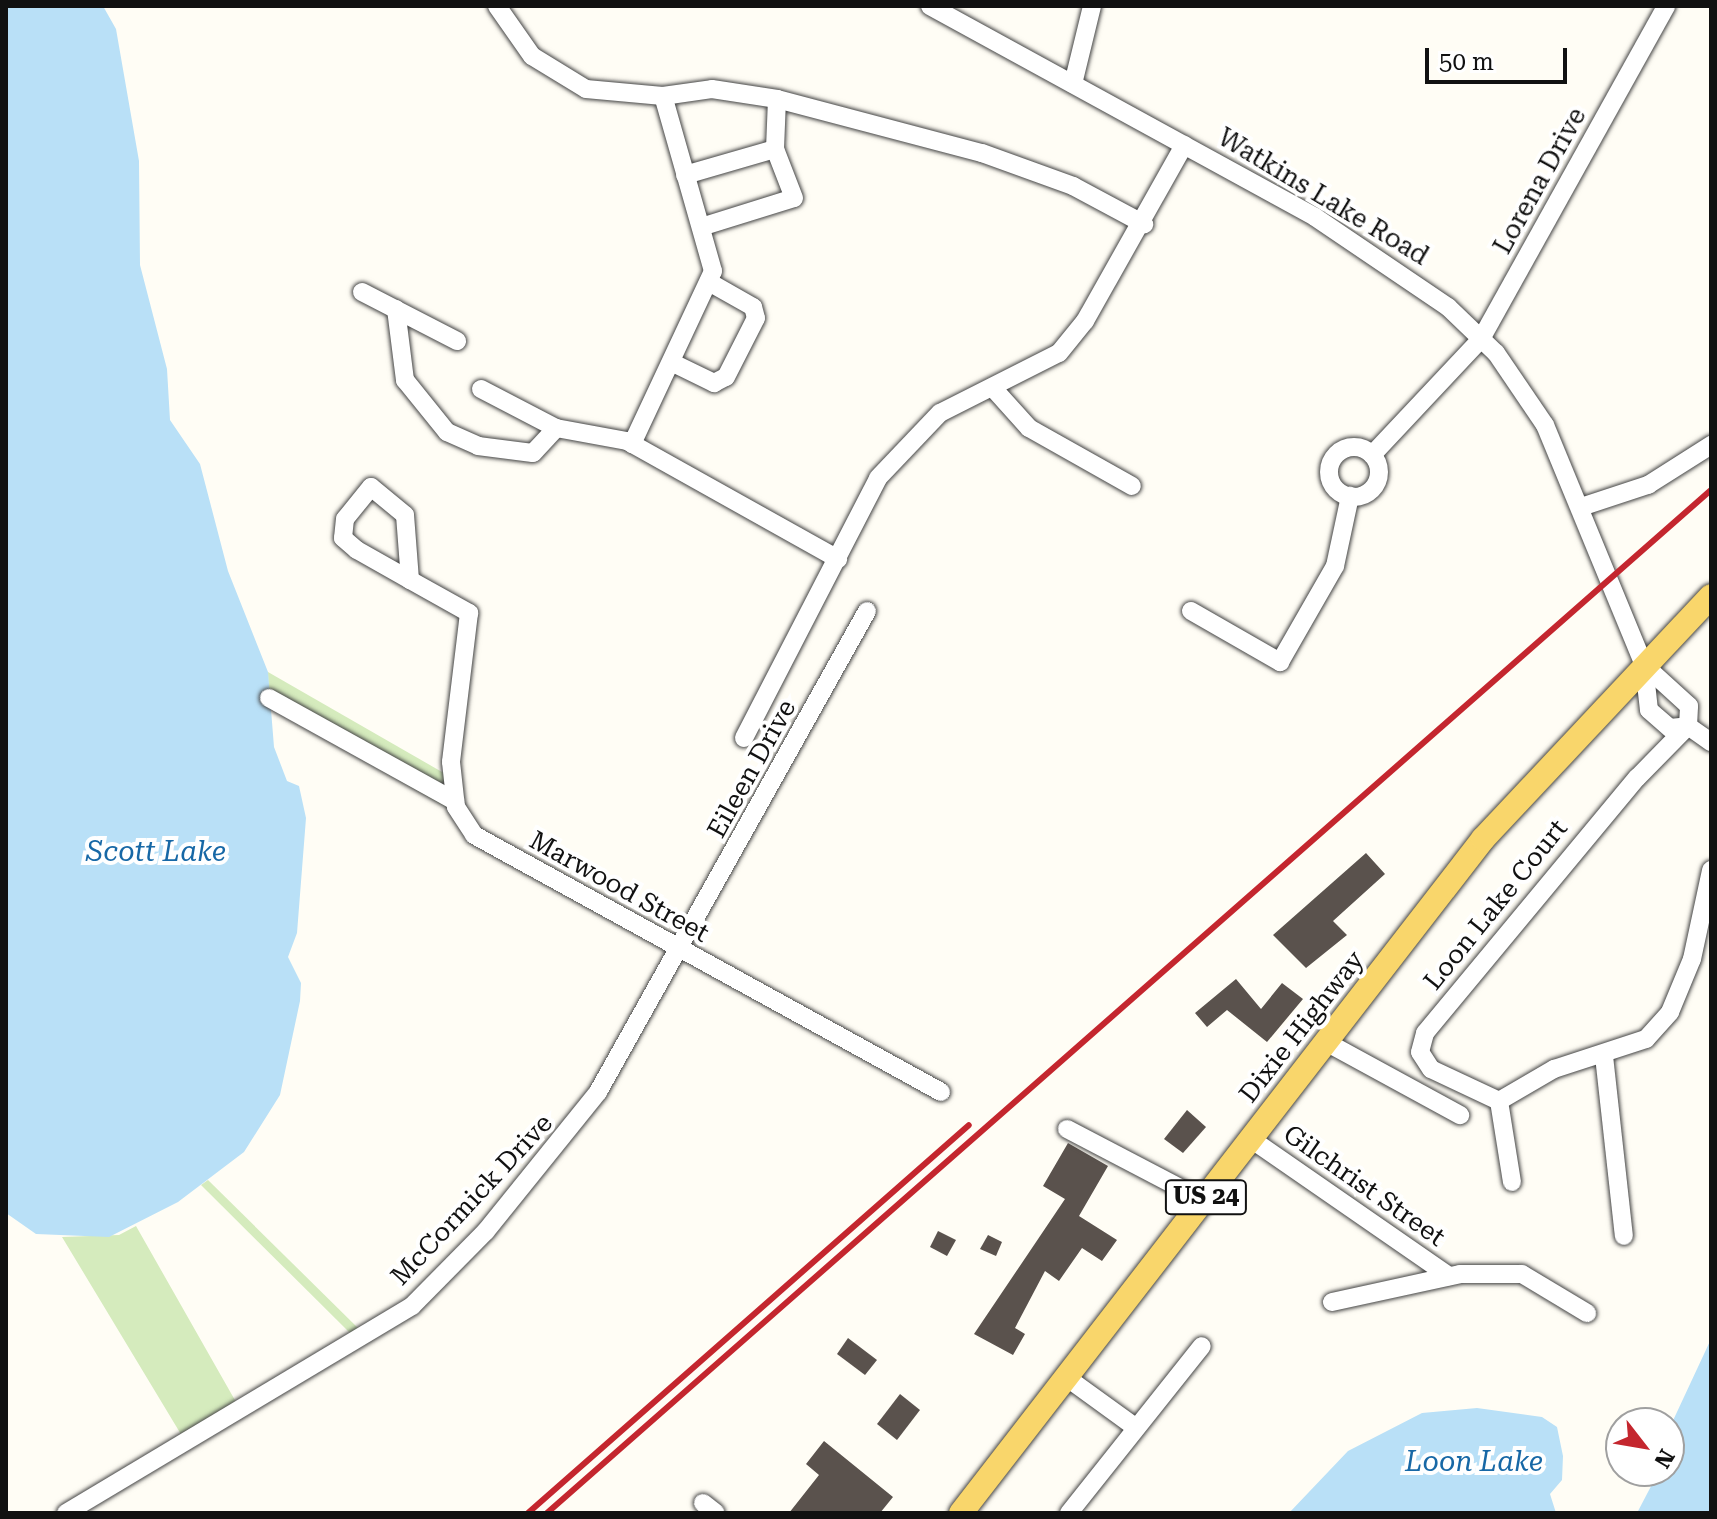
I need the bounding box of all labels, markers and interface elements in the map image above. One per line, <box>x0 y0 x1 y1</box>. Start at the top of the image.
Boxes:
scale bar <box>1429 32 1571 82</box>
text: 50 m <box>1439 48 1494 76</box>
street label: Lorena Drive <box>1487 102 1593 260</box>
street label: Watkins Lake Road <box>1212 122 1434 272</box>
street label: Eileen Drive <box>701 695 803 843</box>
street label: Loon Lake Court <box>1418 813 1574 997</box>
street label: Marwood Street <box>524 825 714 949</box>
water label: Scott Lake <box>86 835 226 869</box>
street label: Dixie Highway <box>1233 945 1371 1109</box>
street label: McCormick Drive <box>385 1108 559 1292</box>
street label: Gilchrist Street <box>1277 1119 1451 1253</box>
road number: US 24 <box>1164 1177 1248 1217</box>
north arrow <box>1605 1407 1685 1487</box>
water label: Loon Lake <box>1405 1445 1543 1479</box>
text: N <box>1649 1445 1679 1472</box>

